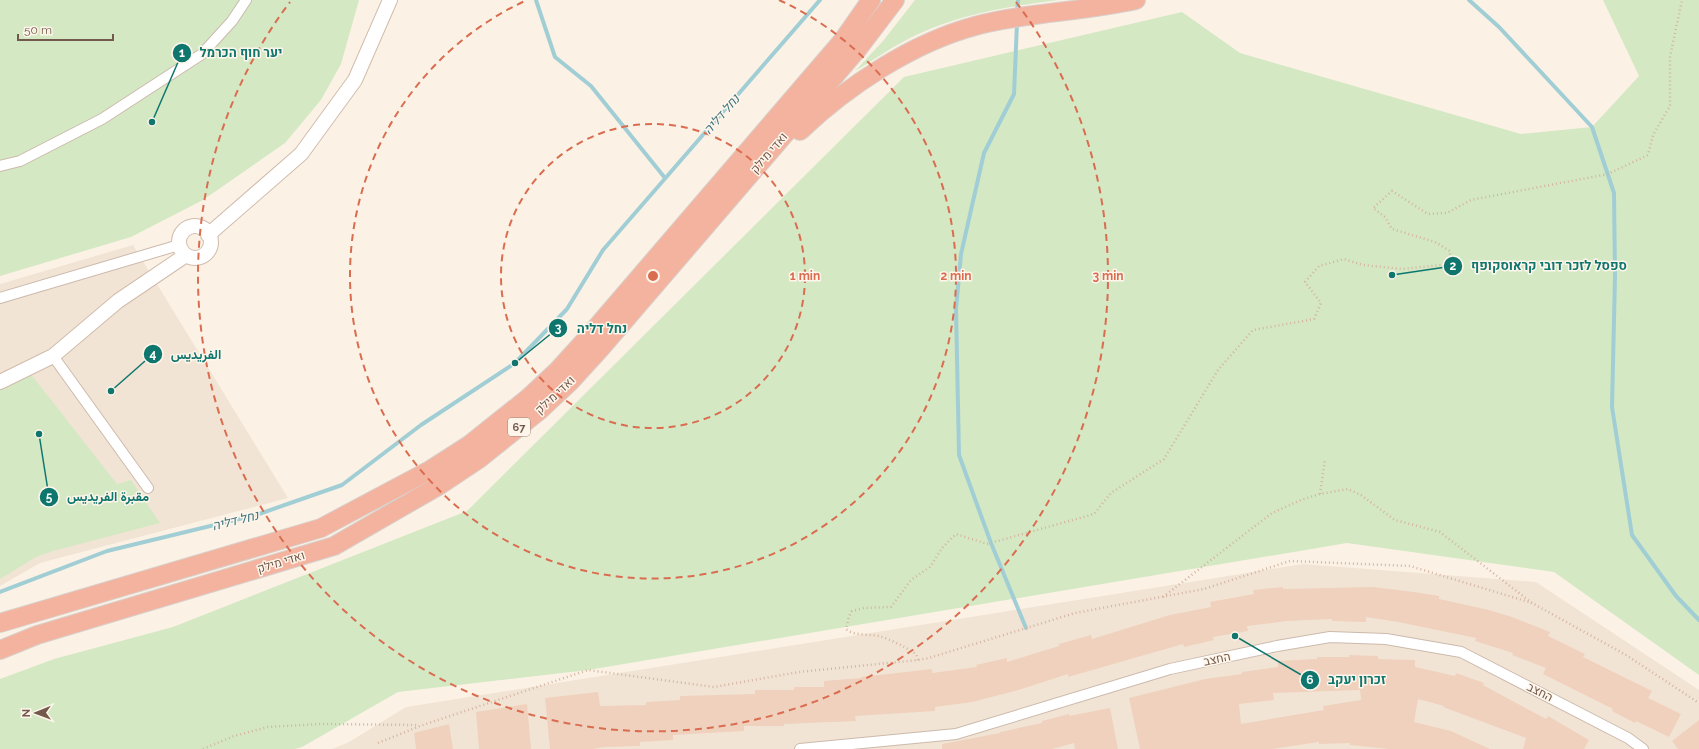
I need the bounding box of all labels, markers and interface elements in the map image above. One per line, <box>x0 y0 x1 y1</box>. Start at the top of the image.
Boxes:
scale bar <box>18 16 113 42</box>
text: 50 m <box>24 23 52 37</box>
callout: יער חוף הכרמל <box>172 40 291 65</box>
text: יער חוף הכרמל <box>200 45 283 60</box>
text: 1 <box>179 46 185 60</box>
water label: נחל דליה <box>700 90 743 137</box>
street label: ואדי מילק <box>748 130 790 176</box>
callout: ספסל לזכר דובי קראוסקופף <box>1443 253 1635 278</box>
text: ספסל לזכר דובי קראוסקופף <box>1471 258 1627 273</box>
text: 2 <box>1450 259 1457 273</box>
centre of rings <box>646 269 660 283</box>
text: 1 min <box>790 269 820 283</box>
text: 2 min <box>940 269 972 283</box>
text: 3 min <box>1092 269 1124 283</box>
callout: נחל דליה <box>548 316 635 341</box>
text: 3 <box>555 321 562 335</box>
text: נחל דליה <box>577 321 627 336</box>
callout: الفريديس <box>143 342 229 367</box>
text: 4 <box>150 347 157 361</box>
text: الفريديس <box>171 347 221 363</box>
street label: ואדי מילק <box>532 373 578 417</box>
road number: 67 <box>508 418 530 436</box>
callout: مقبرة الفريديس <box>39 484 157 509</box>
text: مقبرة الفريديس <box>67 489 149 505</box>
text: 5 <box>46 490 53 504</box>
water label: נחל דליה <box>210 507 261 534</box>
street label: ואדי מילק <box>256 548 306 576</box>
street label: החצב <box>1202 649 1232 669</box>
callout: זכרון יעקב <box>1300 667 1394 692</box>
text: זכרון יעקב <box>1328 672 1386 687</box>
text: 6 <box>1306 673 1314 687</box>
street label: החצב <box>1525 680 1555 704</box>
north arrow <box>16 693 56 733</box>
text: N <box>20 709 33 717</box>

